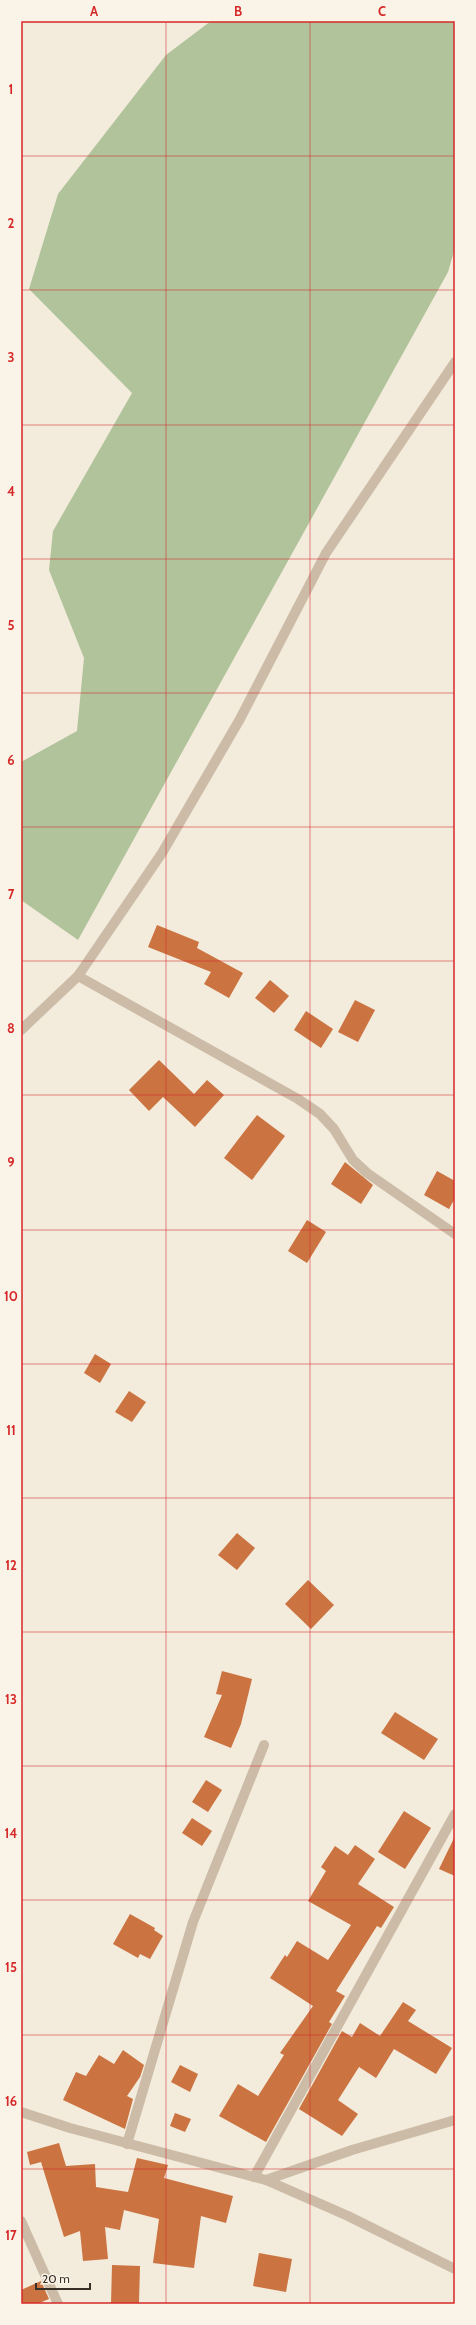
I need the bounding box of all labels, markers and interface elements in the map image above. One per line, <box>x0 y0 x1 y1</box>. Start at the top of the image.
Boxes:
text: A <box>90 3 99 19</box>
text: B <box>234 3 242 19</box>
text: C <box>378 3 386 19</box>
text: 1 <box>9 81 13 97</box>
text: 2 <box>8 215 15 231</box>
text: 3 <box>7 349 15 365</box>
text: 4 <box>7 483 15 499</box>
text: 5 <box>8 617 15 633</box>
text: 6 <box>7 752 15 768</box>
text: 7 <box>8 886 15 902</box>
text: 8 <box>7 1020 15 1036</box>
text: 9 <box>7 1154 15 1170</box>
text: 10 <box>4 1288 18 1304</box>
text: 11 <box>6 1422 16 1438</box>
text: 12 <box>5 1557 17 1573</box>
text: 13 <box>5 1691 17 1707</box>
text: 14 <box>5 1825 17 1841</box>
text: 15 <box>5 1959 17 1975</box>
text: 16 <box>5 2093 17 2109</box>
text: 17 <box>5 2227 17 2243</box>
scale bar <box>36 2265 90 2291</box>
text: 20 m <box>42 2271 70 2286</box>

